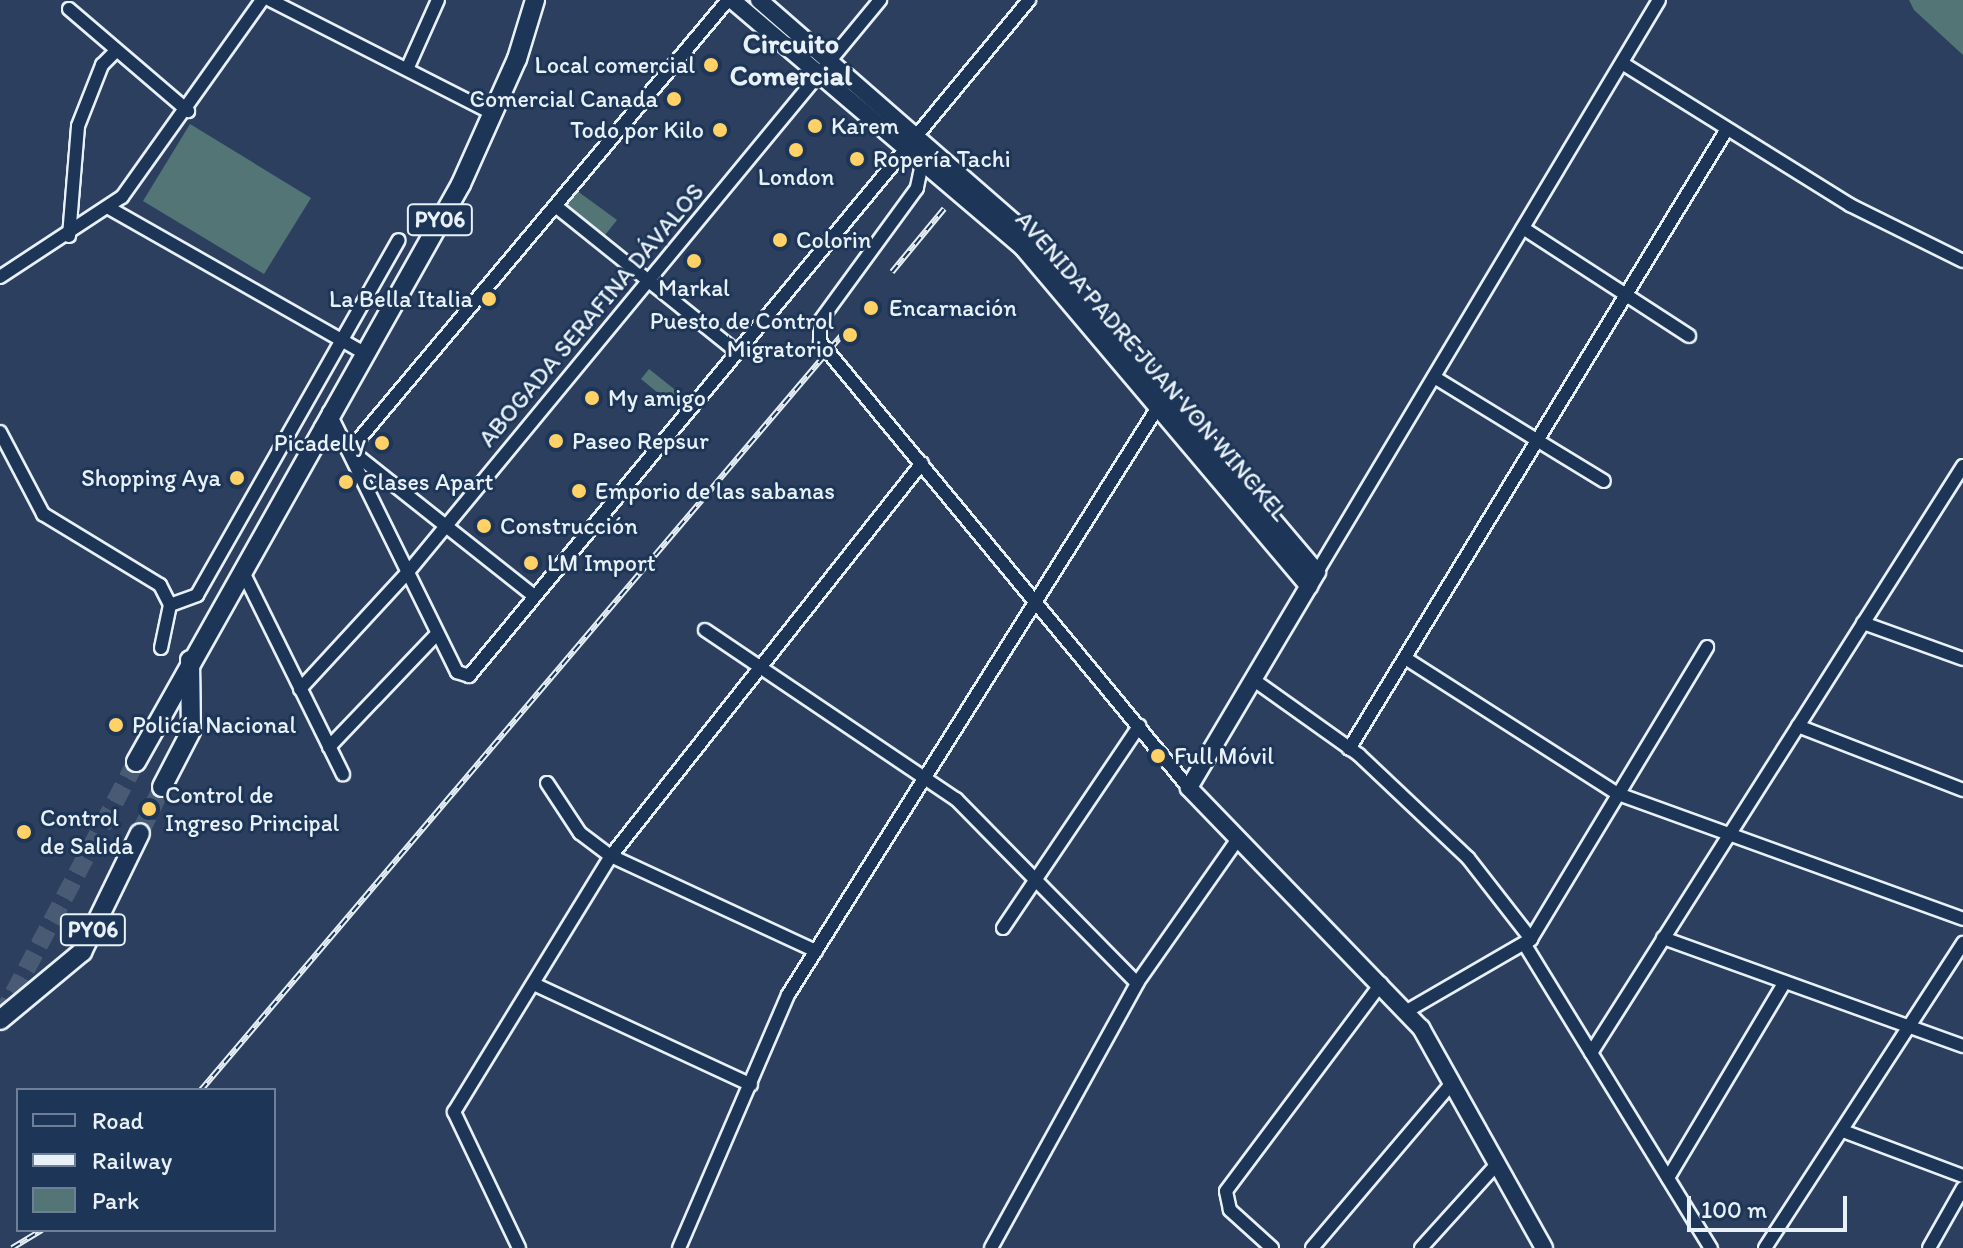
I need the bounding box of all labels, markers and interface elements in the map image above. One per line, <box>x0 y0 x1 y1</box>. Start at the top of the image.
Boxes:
district label: Circuito Comercial <box>730 26 852 92</box>
place label: Local comercial <box>535 51 695 79</box>
marker: Local comercial <box>702 56 720 74</box>
place label: Comercial Canada <box>469 85 658 113</box>
marker: Comercial Canada <box>665 90 683 108</box>
place label: Karem <box>831 112 899 140</box>
place label: Todo por Kilo <box>570 116 704 144</box>
marker: Karem <box>806 117 824 135</box>
marker: Todo por Kilo <box>711 121 729 139</box>
marker: London <box>787 141 805 159</box>
place label: Ropería Tachi <box>873 145 1010 173</box>
marker: Ropería Tachi <box>848 150 866 168</box>
place label: London <box>758 163 834 191</box>
street label: ABOGADA SERAFINA DÁVALOS <box>472 177 710 453</box>
road number: PY06 <box>406 202 474 238</box>
street label: AVENIDA PADRE JUAN VON WINCKEL <box>1010 205 1294 527</box>
place label: Colorin <box>796 226 871 254</box>
marker: Colorin <box>771 231 789 249</box>
marker: Markal <box>685 252 703 270</box>
place label: Markal <box>658 274 730 302</box>
place label: La Bella Italia <box>329 285 473 313</box>
marker: La Bella Italia <box>480 290 498 308</box>
place label: Encarnación <box>889 294 1017 322</box>
marker: Encarnación <box>860 297 882 319</box>
place label: Puesto de Control Migratorio <box>650 307 834 363</box>
marker: Puesto de Control Migratorio <box>841 326 859 344</box>
place label: My amigo <box>608 384 707 412</box>
marker: My amigo <box>583 389 601 407</box>
place label: Paseo Repsur <box>572 427 709 455</box>
place label: Picadelly <box>274 429 366 457</box>
marker: Paseo Repsur <box>547 432 565 450</box>
marker: Picadelly <box>373 434 391 452</box>
place label: Shopping Aya <box>82 464 221 492</box>
place label: Clases Apart <box>362 468 494 496</box>
marker: Shopping Aya <box>228 469 246 487</box>
marker: Clases Apart <box>337 473 355 491</box>
place label: Emporio de las sabanas <box>595 477 835 505</box>
marker: Emporio de las sabanas <box>570 482 588 500</box>
place label: Construcción <box>500 512 638 540</box>
marker: Construcción <box>475 517 493 535</box>
place label: LM Import <box>547 549 656 577</box>
marker: LM Import <box>522 554 540 572</box>
place label: Policía Nacional <box>132 711 296 739</box>
marker: Policía Nacional <box>107 716 125 734</box>
place label: Full Móvil <box>1174 742 1274 770</box>
marker: Full Móvil <box>1149 747 1167 765</box>
place label: Control de Ingreso Principal <box>165 781 340 837</box>
marker: Control de Ingreso Principal <box>140 800 158 818</box>
place label: Control de Salida <box>40 804 134 860</box>
marker: Control de Salida <box>15 823 33 841</box>
road number: PY06 <box>59 912 127 948</box>
legend <box>16 1088 276 1232</box>
text: Road <box>92 1106 144 1135</box>
text: Railway <box>92 1146 172 1175</box>
scale bar <box>1691 1180 1851 1230</box>
text: Park <box>92 1186 139 1215</box>
text: 100 m <box>1701 1195 1767 1224</box>

